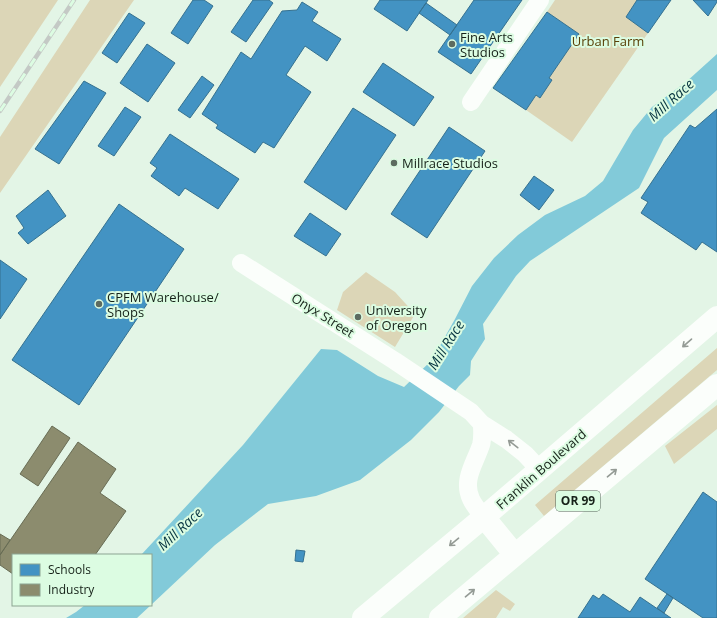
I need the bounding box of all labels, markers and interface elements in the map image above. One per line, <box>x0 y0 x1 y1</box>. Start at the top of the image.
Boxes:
place label: Fine Arts Studios <box>460 28 513 61</box>
park label: Urban Farm <box>572 32 644 50</box>
marker: Fine Arts Studios <box>447 39 457 49</box>
water label: Mill Race <box>644 74 698 125</box>
place label: Millrace Studios <box>402 154 498 172</box>
marker: Millrace Studios <box>389 158 399 168</box>
place label: CPFM Warehouse/ Shops <box>107 288 219 321</box>
street label: Onyx Street <box>288 289 358 342</box>
marker: CPFM Warehouse/ Shops <box>94 299 104 309</box>
place label: University of Oregon <box>366 301 427 334</box>
marker: University of Oregon <box>353 312 363 322</box>
water label: Mill Race <box>423 316 468 373</box>
one-way arrow <box>682 338 693 347</box>
street label: Franklin Boulevard <box>492 425 590 513</box>
one-way arrow <box>507 440 518 449</box>
one-way arrow <box>607 469 618 478</box>
road number: OR 99 <box>556 491 600 511</box>
water label: Mill Race <box>153 503 206 554</box>
one-way arrow <box>449 538 459 547</box>
legend <box>12 554 152 606</box>
text: Schools <box>48 561 91 578</box>
text: Industry <box>48 581 95 598</box>
one-way arrow <box>465 588 475 597</box>

